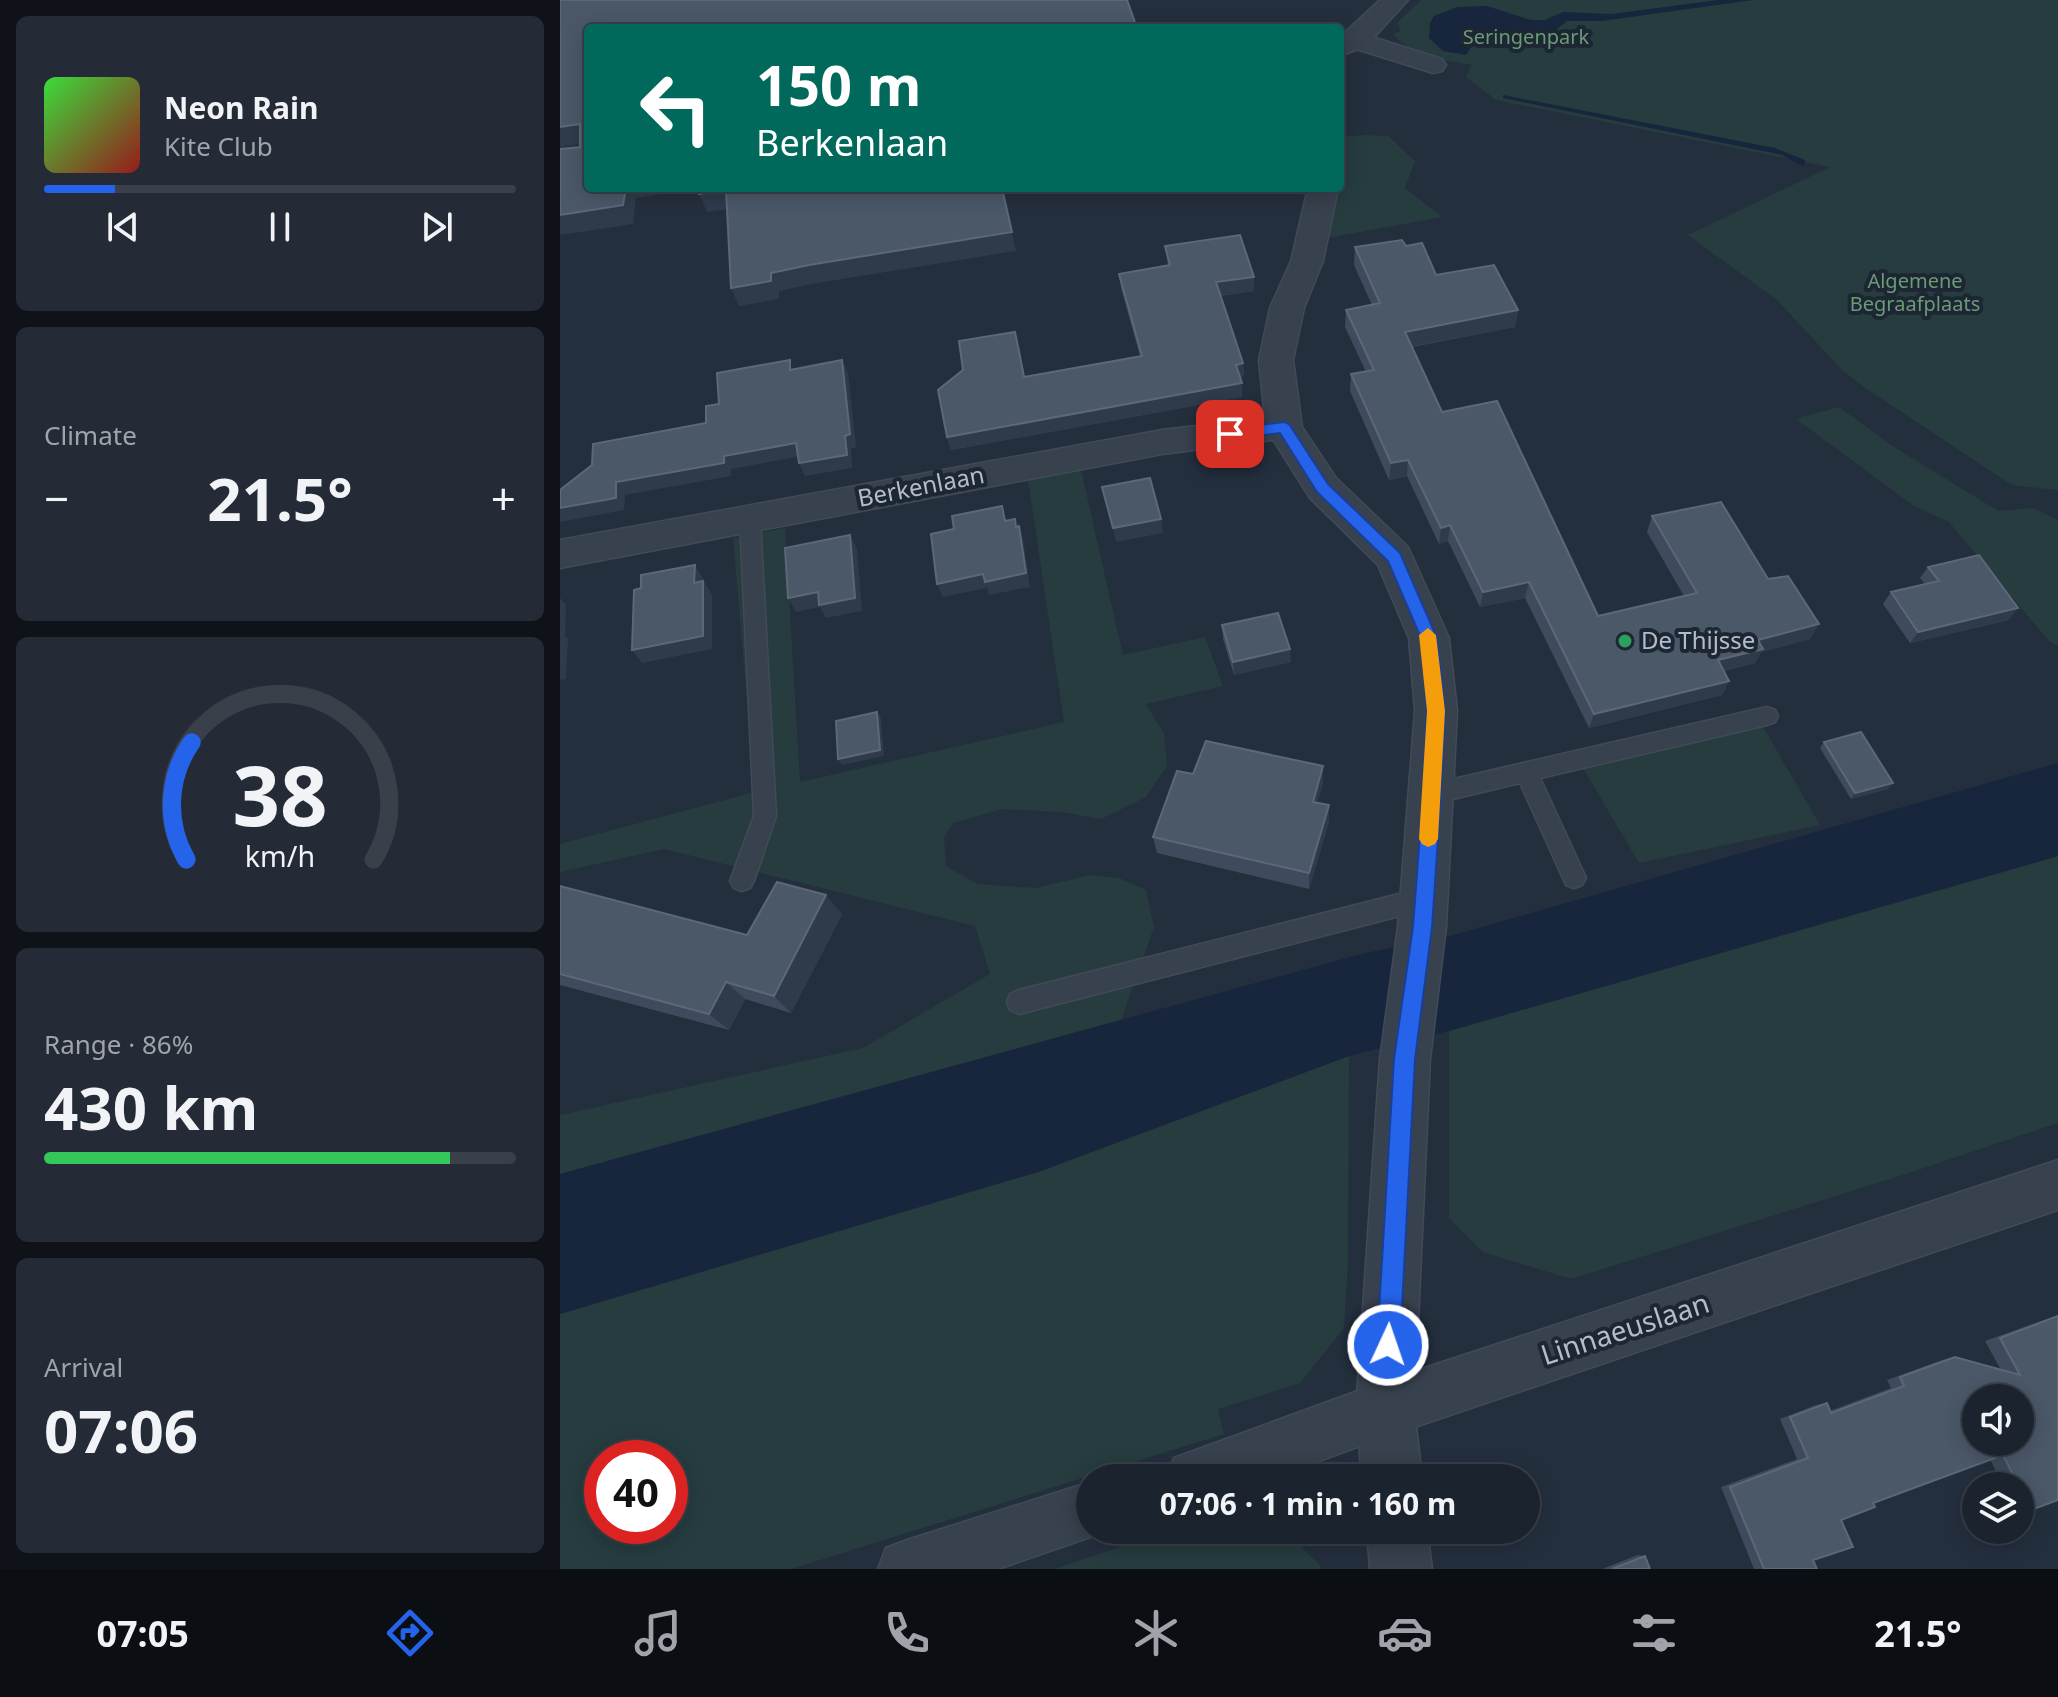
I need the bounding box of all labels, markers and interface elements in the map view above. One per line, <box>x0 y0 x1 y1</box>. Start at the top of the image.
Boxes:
park label: Seringenpark <box>1463 23 1590 50</box>
text: 150 m <box>756 46 921 122</box>
icon: left <box>624 56 728 160</box>
text: Neon Rain <box>164 87 318 128</box>
text: Berkenlaan <box>756 118 948 167</box>
text: Kite Club <box>164 128 273 164</box>
icon: previous <box>101 205 145 249</box>
icon: pause <box>258 205 302 249</box>
icon: next <box>415 205 459 249</box>
park label: Algemene Begraafplaats <box>1850 267 1980 317</box>
pin <box>1196 400 1264 468</box>
icon: arrive <box>1208 412 1252 456</box>
text: Climate <box>44 417 137 453</box>
text: 21.5° <box>207 457 353 539</box>
street label: Berkenlaan <box>855 457 987 514</box>
text: − <box>44 468 69 528</box>
text: + <box>491 468 516 528</box>
place label: De Thijsse <box>1641 623 1755 656</box>
marker: De Thijsse <box>1616 632 1634 650</box>
text: 38 <box>232 737 328 850</box>
text: km/h <box>245 837 315 876</box>
text: Range · 86% <box>44 1026 193 1062</box>
text: 430 km <box>44 1066 258 1148</box>
street label: Linnaeuslaan <box>1536 1283 1714 1373</box>
position arrow <box>1346 1303 1430 1387</box>
text: Arrival <box>44 1349 123 1385</box>
map controls <box>1962 1384 2034 1544</box>
button: sound <box>1962 1384 2034 1456</box>
text: 07:06 <box>44 1389 198 1471</box>
speed limit sign: 40 <box>584 1440 688 1544</box>
button: layers <box>1962 1472 2034 1544</box>
text: 07:06 · 1 min · 160 m <box>1160 1483 1456 1524</box>
icon: directions <box>382 1605 438 1661</box>
icon: music <box>630 1605 686 1661</box>
icon: phone <box>879 1605 935 1661</box>
icon: climate <box>1128 1605 1184 1661</box>
icon: car <box>1377 1605 1433 1661</box>
icon: filters <box>1626 1605 1682 1661</box>
text: 07:05 <box>96 1609 189 1658</box>
text: 21.5° <box>1874 1609 1962 1658</box>

